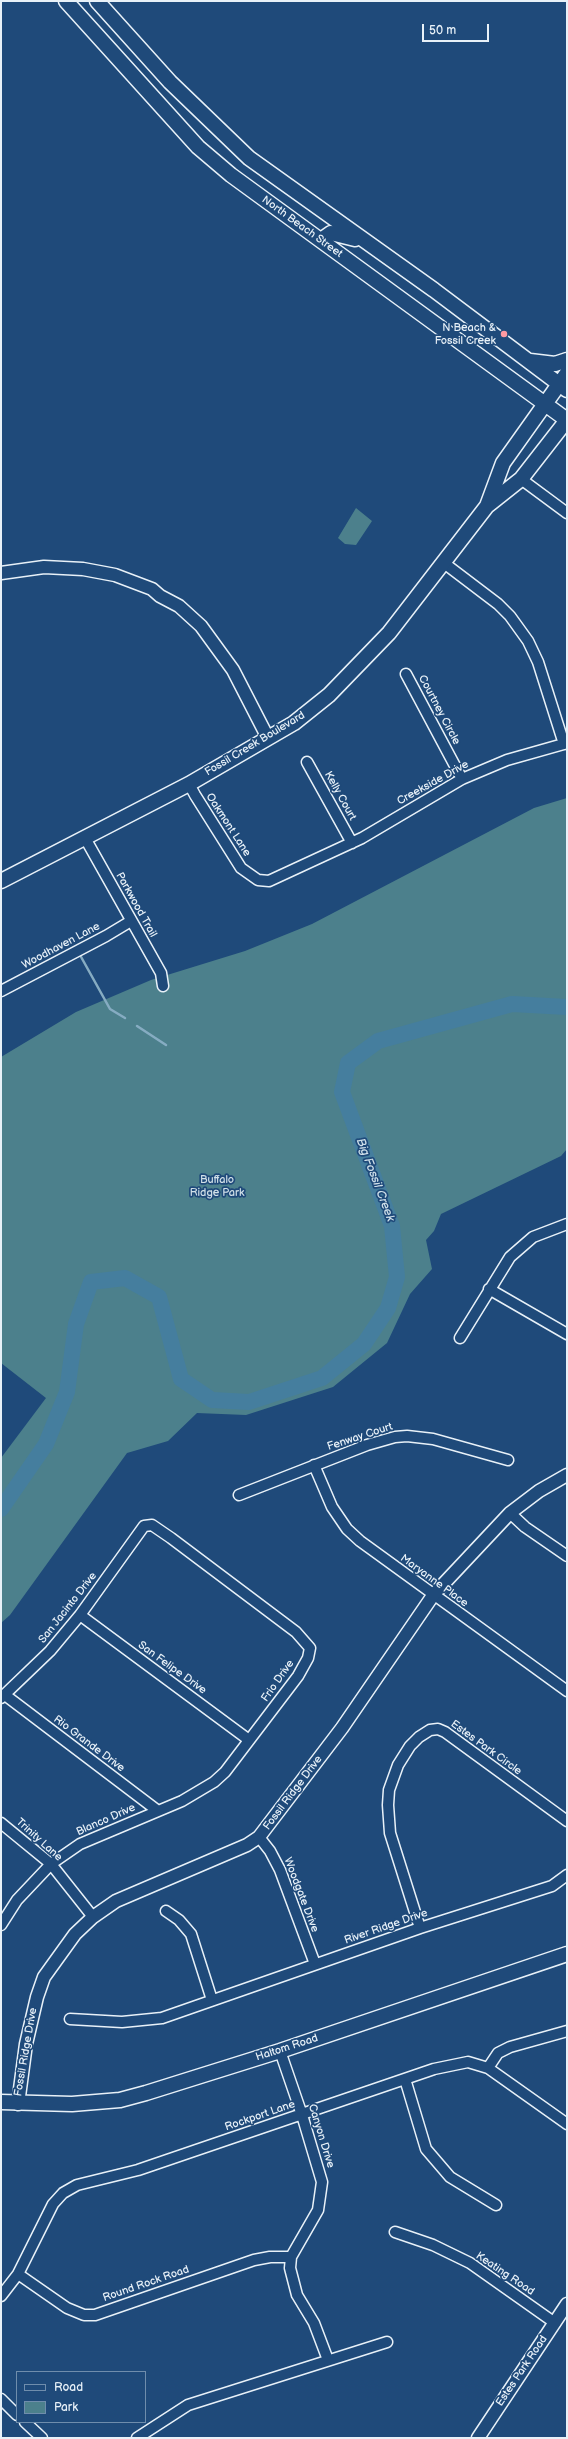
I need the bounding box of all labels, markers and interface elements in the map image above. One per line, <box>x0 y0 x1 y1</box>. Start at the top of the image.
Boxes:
scale bar <box>424 16 491 42</box>
text: 50 m <box>429 23 456 38</box>
street label: North Beach Street <box>259 193 345 261</box>
place label: N Beach & Fossil Creek <box>435 321 496 347</box>
marker: N Beach & Fossil Creek <box>499 329 509 339</box>
street label: Courtney Circle <box>415 673 463 747</box>
street label: Fossil Creek Boulevard <box>203 709 307 779</box>
street label: Creekside Drive <box>395 758 471 808</box>
street label: Kelly Court <box>321 769 359 823</box>
street label: Oakmont Lane <box>203 791 253 859</box>
street label: Parkwood Trail <box>113 870 159 940</box>
street label: Woodhaven Lane <box>20 920 102 972</box>
water label: Big Fossil Creek <box>353 1136 397 1224</box>
park label: Buffalo Ridge Park <box>190 1173 244 1199</box>
street label: Fenway Court <box>326 1420 394 1454</box>
street label: Maryanne Place <box>397 1552 471 1610</box>
street label: San Jacinto Drive <box>36 1570 100 1646</box>
street label: San Felipe Drive <box>135 1639 209 1697</box>
street label: Frio Drive <box>259 1657 297 1705</box>
street label: Rio Grande Drive <box>51 1713 127 1775</box>
street label: Estes Park Circle <box>448 1718 524 1778</box>
street label: Fossil Ridge Drive <box>261 1753 325 1833</box>
street label: Blanco Drive <box>74 1801 138 1839</box>
street label: Trinity Lane <box>13 1816 65 1864</box>
street label: Woodgate Drive <box>281 1856 321 1934</box>
street label: River Ridge Drive <box>343 1907 429 1947</box>
street label: Fossil Ridge Drive <box>12 2007 40 2097</box>
street label: Haltom Road <box>254 2032 320 2064</box>
street label: Rockport Lane <box>223 2098 297 2134</box>
street label: Canyon Drive <box>305 2102 337 2170</box>
street label: Keating Road <box>473 2250 537 2298</box>
street label: Round Rock Road <box>101 2263 191 2305</box>
street label: Estes Park Road <box>494 2333 550 2409</box>
legend <box>16 2371 146 2423</box>
text: Road <box>54 2380 83 2395</box>
text: Park <box>54 2400 78 2415</box>

